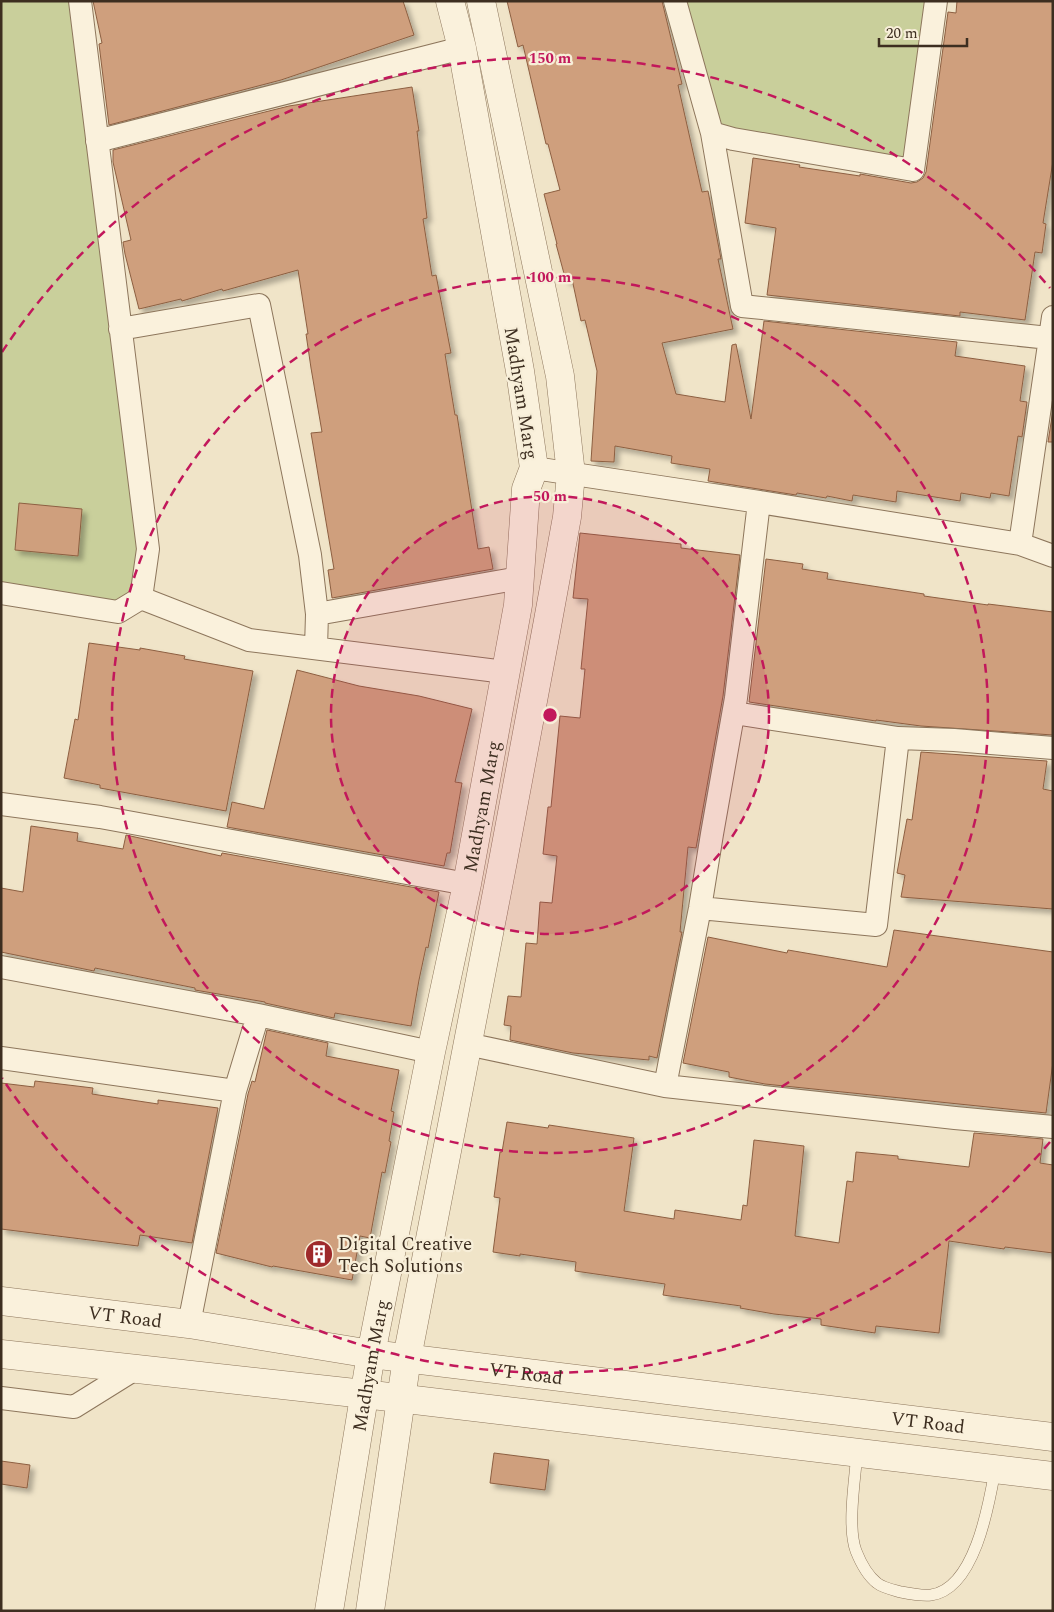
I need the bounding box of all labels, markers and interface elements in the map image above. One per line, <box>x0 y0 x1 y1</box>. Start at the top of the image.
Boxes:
scale bar <box>879 15 966 47</box>
text: 20 m <box>886 22 918 45</box>
text: 150 m <box>529 47 572 70</box>
text: 100 m <box>529 266 572 289</box>
street label: Madhyam Marg <box>496 325 545 462</box>
text: 50 m <box>533 485 568 508</box>
centre of rings <box>541 706 559 724</box>
street label: Madhyam Marg <box>456 738 509 875</box>
place label: Digital Creative Tech Solutions <box>338 1230 472 1281</box>
building icon: Digital Creative Tech Solutions <box>304 1239 334 1269</box>
street label: Madhyam Marg <box>346 1297 398 1434</box>
street label: VT Road <box>86 1299 164 1337</box>
street label: VT Road <box>487 1355 565 1393</box>
street label: VT Road <box>889 1404 967 1442</box>

